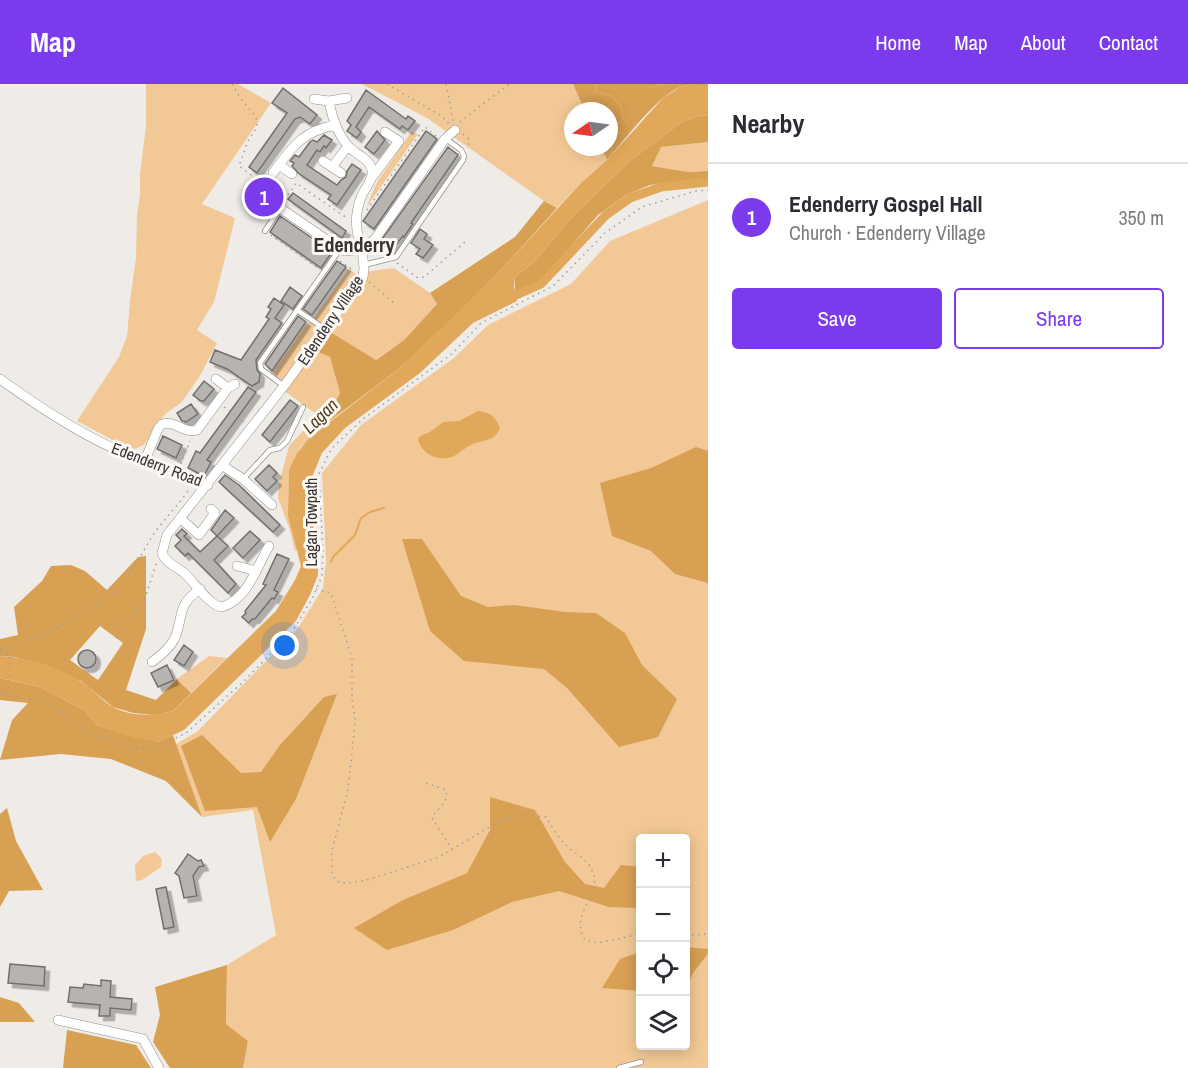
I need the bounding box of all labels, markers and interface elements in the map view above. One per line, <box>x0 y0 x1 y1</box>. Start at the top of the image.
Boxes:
text: Map <box>30 23 76 61</box>
text: Home <box>875 28 921 57</box>
text: Map <box>954 28 988 57</box>
text: About <box>1021 28 1066 57</box>
text: Contact <box>1099 28 1158 57</box>
north arrow <box>564 102 618 156</box>
text: Nearby <box>732 106 804 141</box>
pin: 1 <box>244 174 284 220</box>
text: Edenderry Gospel Hall <box>789 189 983 219</box>
text: 1 <box>747 204 756 231</box>
text: 350 m <box>1118 204 1164 231</box>
text: Church · Edenderry Village <box>789 219 986 246</box>
district label: Edenderry <box>313 231 395 258</box>
street label: Edenderry Village <box>292 271 368 369</box>
button: Save <box>732 288 942 349</box>
button: Share <box>954 288 1164 349</box>
water label: Lagan <box>297 393 343 439</box>
street label: Edenderry Road <box>108 437 206 491</box>
street label: Lagan Towpath <box>300 478 322 566</box>
your location <box>270 631 299 660</box>
map controls <box>636 834 690 1050</box>
button: + <box>636 834 690 888</box>
button: − <box>636 888 690 942</box>
button: locate <box>636 942 690 996</box>
button: layers <box>636 996 690 1050</box>

